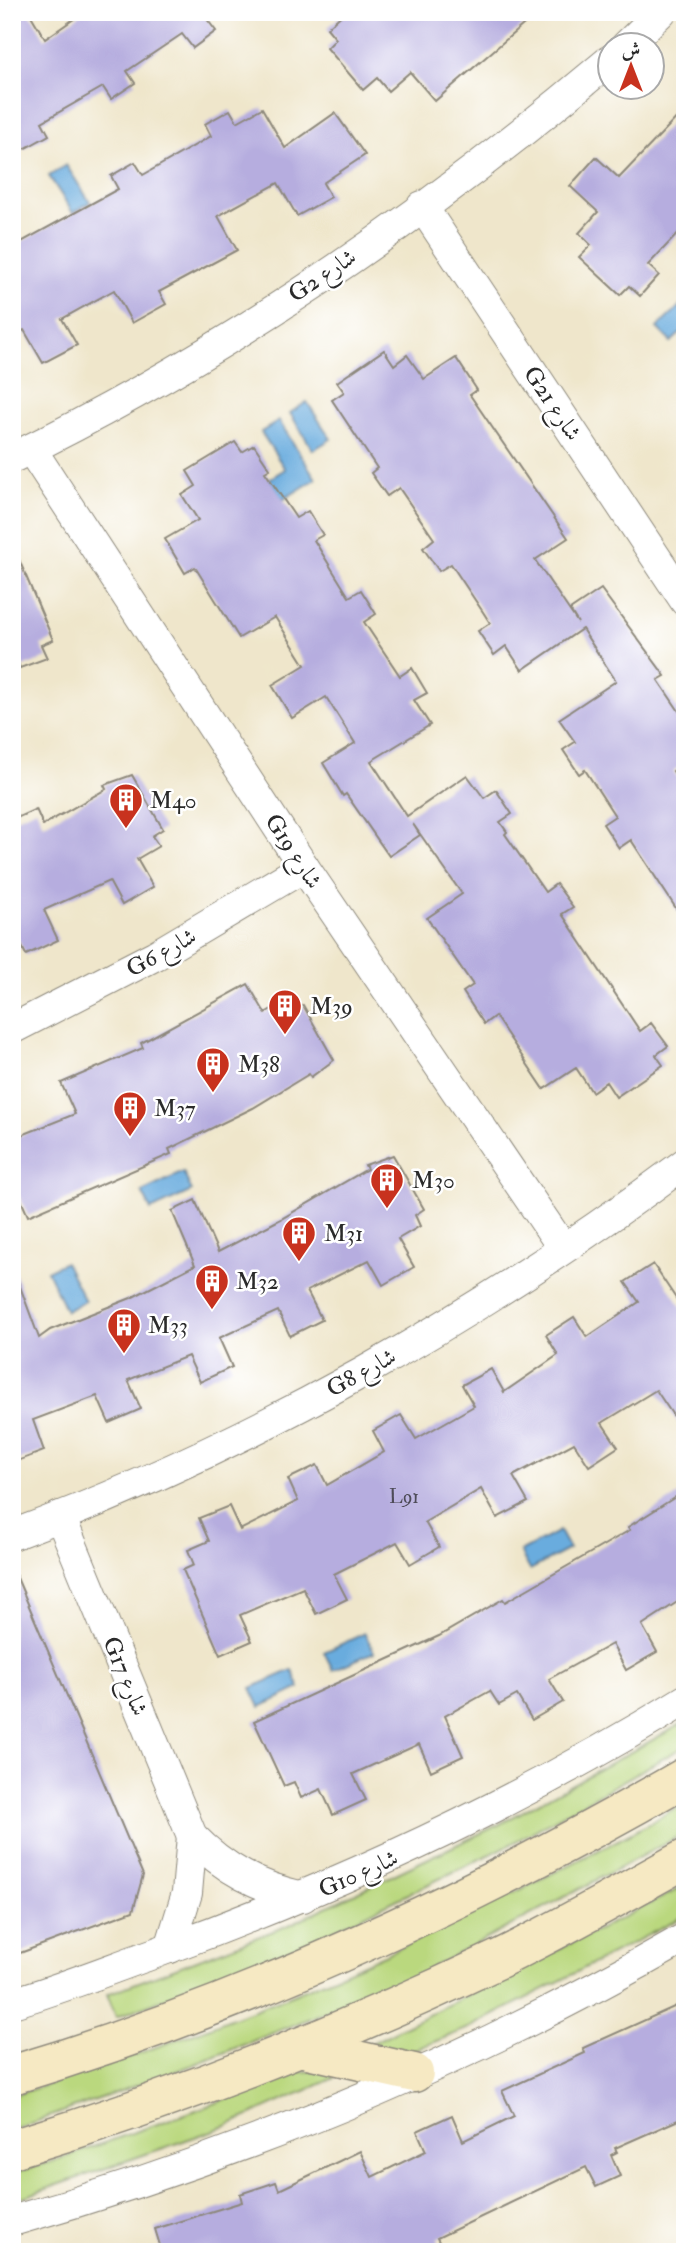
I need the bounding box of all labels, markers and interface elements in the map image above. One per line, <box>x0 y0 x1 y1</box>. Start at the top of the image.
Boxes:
north arrow <box>596 32 666 102</box>
text: ش <box>622 38 640 62</box>
street label: G2 شارع <box>283 242 365 313</box>
street label: G21 شارع <box>513 360 588 449</box>
building icon: M40 <box>107 781 145 830</box>
place label: M40 <box>150 786 196 815</box>
street label: G19 شارع <box>254 808 329 897</box>
street label: G6 شارع <box>121 921 204 988</box>
building icon: M39 <box>266 987 304 1036</box>
place label: M39 <box>310 992 353 1021</box>
building icon: M38 <box>194 1045 232 1094</box>
place label: M38 <box>238 1050 280 1079</box>
building icon: M37 <box>111 1089 149 1138</box>
place label: M37 <box>154 1094 196 1123</box>
building icon: M30 <box>368 1161 406 1210</box>
place label: M30 <box>412 1166 455 1195</box>
building icon: M31 <box>280 1214 318 1263</box>
place label: M31 <box>324 1219 363 1248</box>
building icon: M32 <box>193 1262 231 1311</box>
place label: M32 <box>236 1267 279 1296</box>
building icon: M33 <box>105 1306 143 1355</box>
place label: M33 <box>148 1311 188 1340</box>
street label: G8 شارع <box>321 1342 403 1408</box>
house number: L91 <box>389 1485 419 1509</box>
street label: G17 شارع <box>92 1632 155 1722</box>
street label: G10 شارع <box>314 1843 404 1908</box>

